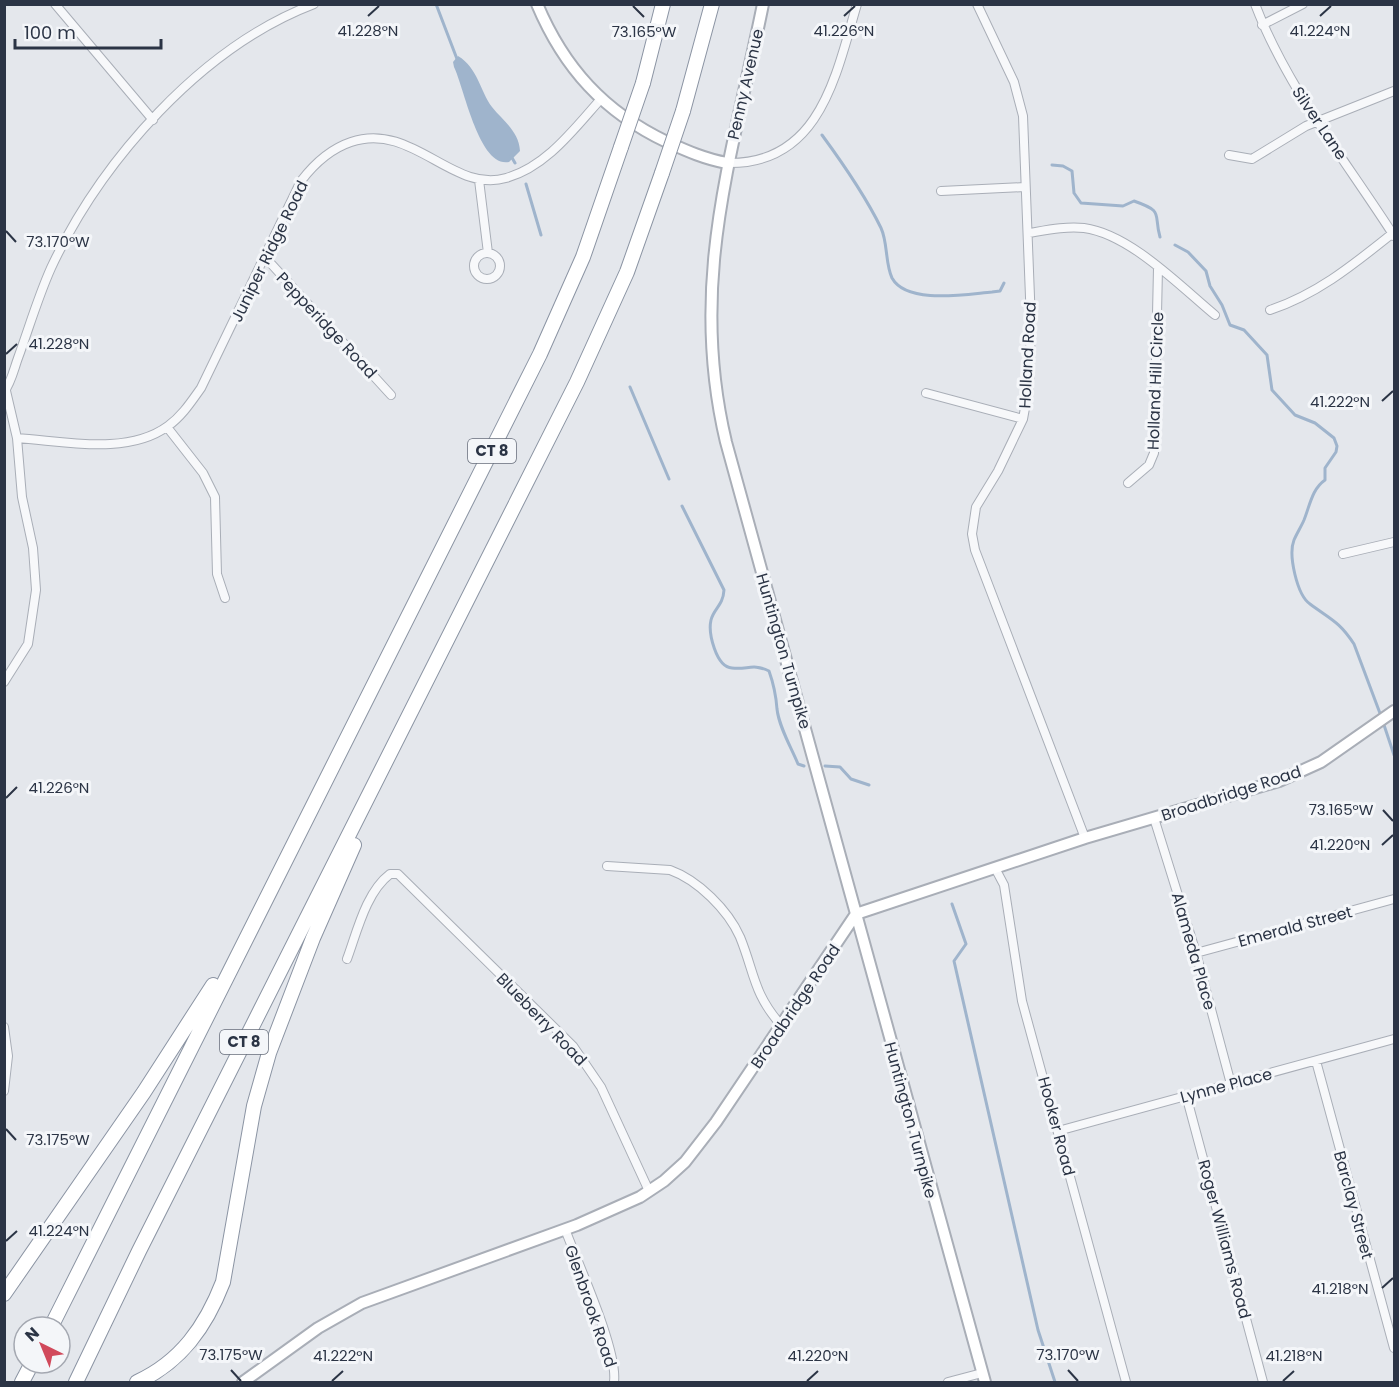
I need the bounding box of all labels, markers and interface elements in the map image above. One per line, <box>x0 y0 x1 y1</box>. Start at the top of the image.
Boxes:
scale bar <box>15 12 160 50</box>
text: 100 m <box>24 20 76 45</box>
text: 41.228°N <box>338 20 398 41</box>
text: 41.226°N <box>814 20 874 41</box>
text: 41.224°N <box>1290 20 1350 41</box>
text: 73.165°W <box>612 21 677 42</box>
street label: Penny Avenue <box>722 26 769 142</box>
street label: Silver Lane <box>1286 82 1353 165</box>
street label: Juniper Ridge Road <box>225 177 314 326</box>
text: 73.170°W <box>26 231 90 252</box>
street label: Pepperidge Road <box>271 267 382 384</box>
street label: Holland Road <box>1013 301 1042 409</box>
street label: Holland Hill Circle <box>1142 311 1169 451</box>
text: 41.228°N <box>29 333 89 354</box>
text: 41.222°N <box>1310 391 1370 412</box>
road number: CT 8 <box>468 439 516 463</box>
street label: Huntington Turnpike <box>750 571 817 732</box>
street label: Broadbridge Road <box>1158 760 1304 827</box>
text: 41.226°N <box>29 777 89 798</box>
text: 73.165°W <box>1309 799 1374 820</box>
text: 41.220°N <box>1310 834 1370 855</box>
street label: Alameda Place <box>1166 890 1221 1013</box>
street label: Emerald Street <box>1236 900 1355 953</box>
street label: Broadbridge Road <box>745 939 846 1073</box>
street label: Blueberry Road <box>491 968 592 1071</box>
road number: CT 8 <box>220 1030 268 1054</box>
street label: Huntington Turnpike <box>879 1039 942 1201</box>
street label: Lynne Place <box>1178 1062 1275 1109</box>
street label: Hooker Road <box>1032 1074 1081 1178</box>
text: 73.175°W <box>26 1129 90 1150</box>
street label: Barclay Street <box>1328 1148 1379 1262</box>
street label: Roger Williams Road <box>1192 1157 1257 1321</box>
text: 41.224°N <box>29 1220 89 1241</box>
street label: Glenbrook Road <box>559 1242 622 1370</box>
text: 41.218°N <box>1312 1278 1368 1299</box>
north arrow <box>12 1315 72 1375</box>
text: N <box>20 1322 44 1347</box>
text: 73.175°W <box>199 1344 263 1365</box>
text: 73.170°W <box>1036 1344 1100 1365</box>
text: 41.222°N <box>313 1345 373 1366</box>
text: 41.220°N <box>788 1345 848 1366</box>
text: 41.218°N <box>1266 1345 1322 1366</box>

